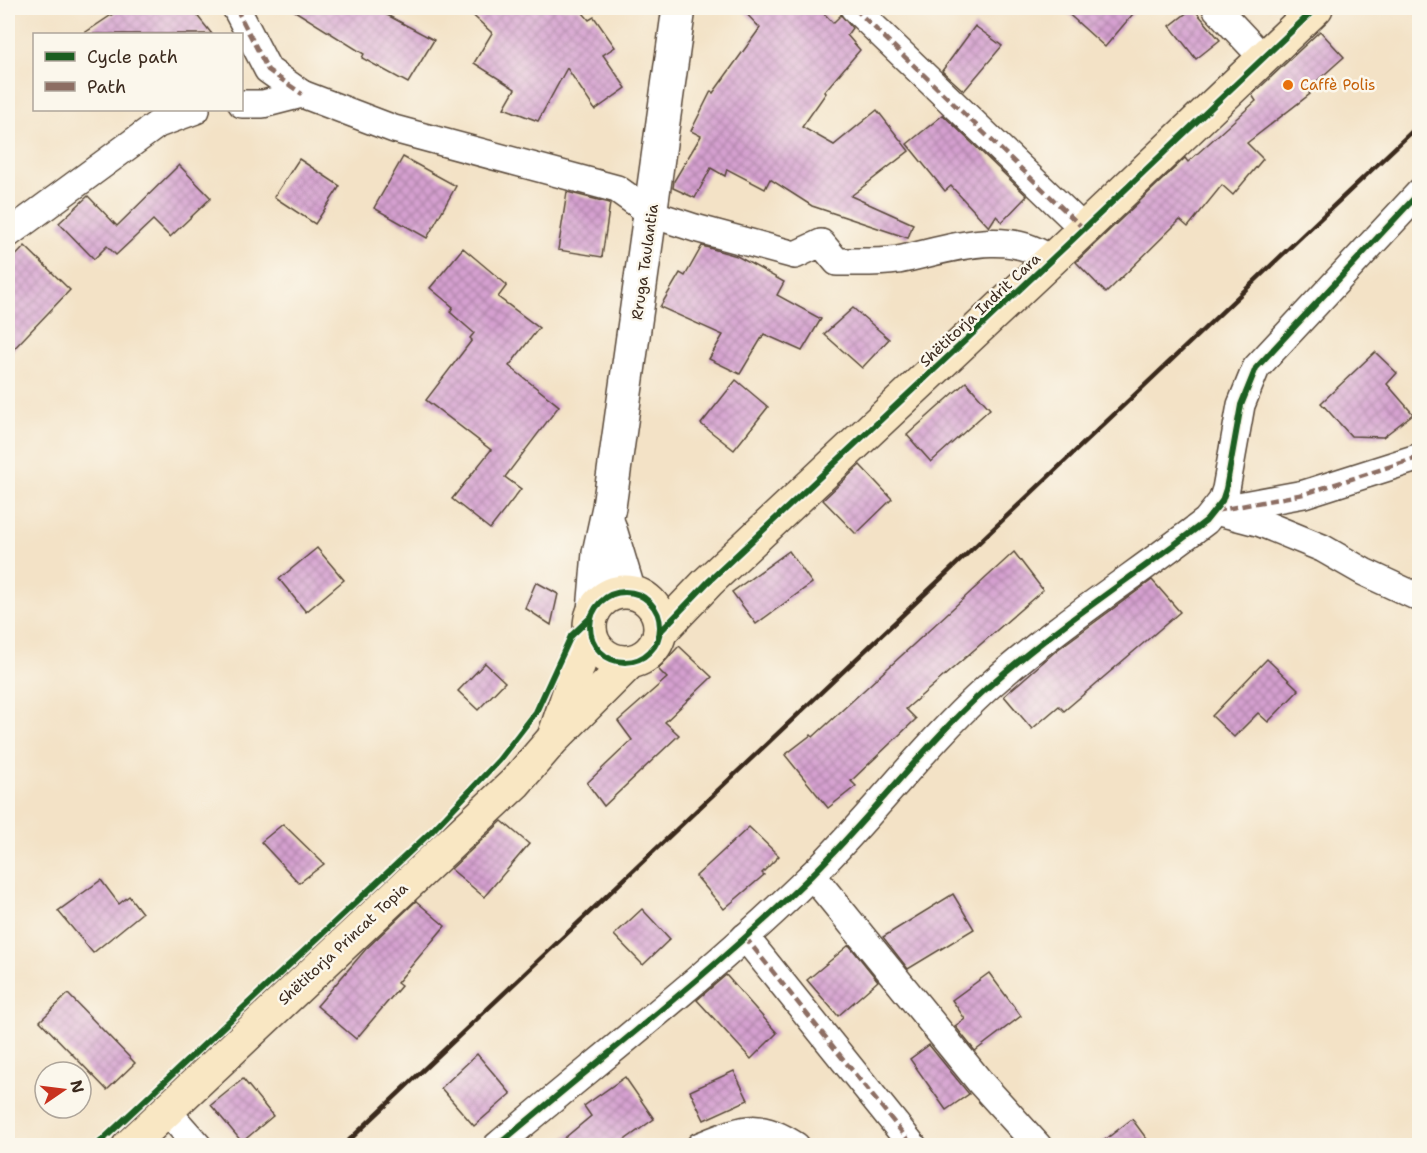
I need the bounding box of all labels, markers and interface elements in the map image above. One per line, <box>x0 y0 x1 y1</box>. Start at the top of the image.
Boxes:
legend <box>33 33 243 111</box>
text: Cycle path <box>87 45 178 69</box>
text: Path <box>87 75 126 99</box>
place label: Caffè Polis <box>1300 75 1376 95</box>
marker: Caffè Polis <box>1281 78 1295 92</box>
street label: Rruga Taulantia <box>627 202 663 321</box>
street label: Shëtitorja Indrit Cara <box>915 248 1045 371</box>
street label: Shëtitorja Princat Topia <box>274 878 413 1010</box>
north arrow <box>33 1060 93 1120</box>
text: N <box>65 1078 89 1095</box>

